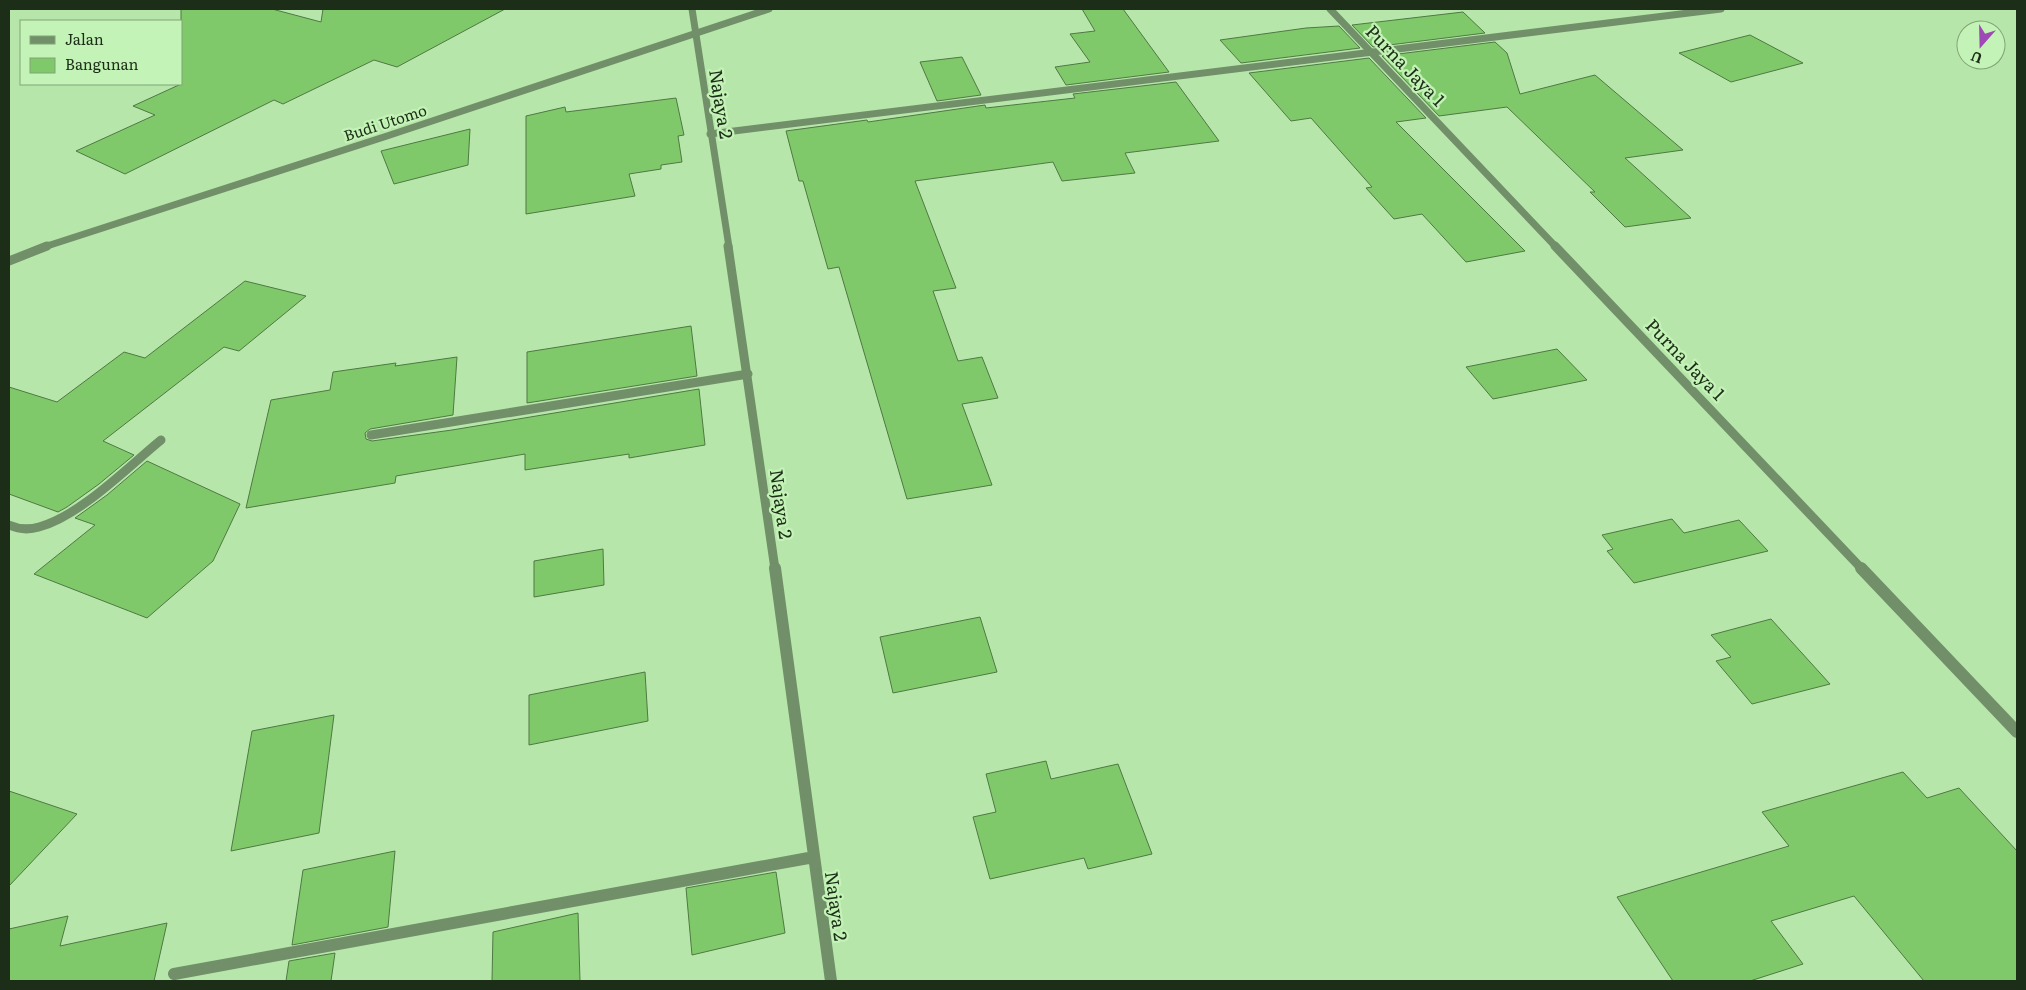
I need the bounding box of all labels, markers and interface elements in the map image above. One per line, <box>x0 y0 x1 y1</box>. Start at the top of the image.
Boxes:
street label: Purna Jaya 1 <box>1360 18 1452 112</box>
legend <box>20 20 182 85</box>
north arrow <box>1956 20 2006 70</box>
text: Jalan <box>65 27 104 50</box>
text: U <box>1968 47 1985 69</box>
text: Bangunan <box>65 52 139 75</box>
street label: Najaya 2 <box>703 67 741 141</box>
street label: Budi Utomo <box>341 98 430 146</box>
street label: Purna Jaya 1 <box>1640 312 1732 406</box>
street label: Najaya 2 <box>764 467 800 541</box>
street label: Najaya 2 <box>819 869 855 943</box>

